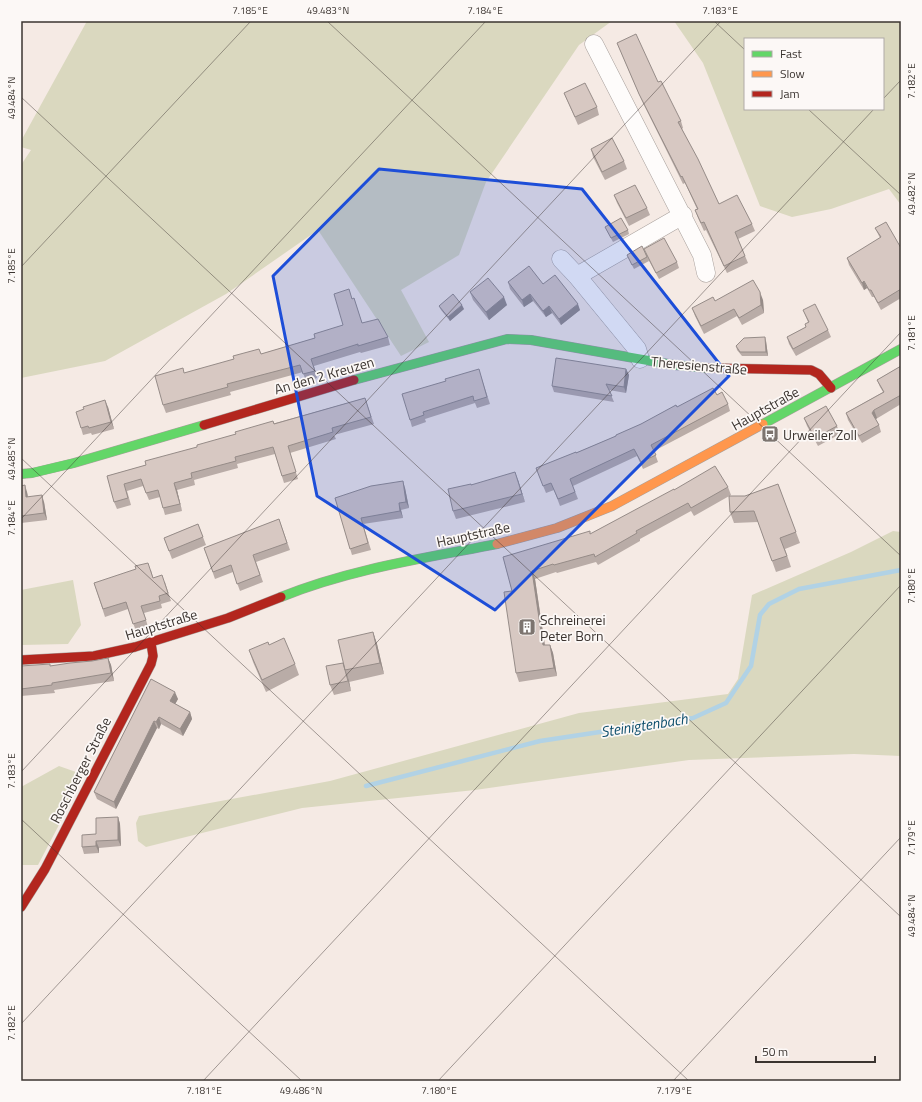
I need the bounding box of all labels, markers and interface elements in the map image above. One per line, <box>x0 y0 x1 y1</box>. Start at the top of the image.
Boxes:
text: 7.185°E <box>232 3 268 18</box>
text: 49.483°N <box>307 3 349 18</box>
text: 7.184°E <box>467 3 503 18</box>
text: 7.183°E <box>702 3 738 18</box>
legend <box>744 38 884 110</box>
text: Fast <box>780 44 803 63</box>
text: 7.182°E <box>904 63 919 99</box>
text: Slow <box>780 64 805 83</box>
text: 49.484°N <box>4 77 19 119</box>
text: Jam <box>780 84 800 103</box>
text: 49.482°N <box>904 173 919 215</box>
text: 7.185°E <box>4 248 19 284</box>
text: 7.181°E <box>904 315 919 351</box>
street label: Theresienstraße <box>650 350 748 380</box>
street label: An den 2 Kreuzen <box>272 351 376 399</box>
street label: Hauptstraße <box>727 381 803 435</box>
bus stop icon: Urweiler Zoll <box>760 424 780 444</box>
place label: Urweiler Zoll <box>783 424 857 445</box>
text: 49.485°N <box>4 438 19 480</box>
text: 7.184°E <box>4 500 19 536</box>
street label: Hauptstraße <box>434 516 512 552</box>
text: 7.180°E <box>904 568 919 604</box>
street label: Hauptstraße <box>122 603 200 645</box>
place label: Schreinerei Peter Born <box>540 609 605 646</box>
building icon: Schreinerei Peter Born <box>517 617 537 637</box>
water label: Steinigtenbach <box>599 707 690 743</box>
street label: Roschberger Straße <box>44 713 116 827</box>
text: 7.183°E <box>4 753 19 789</box>
text: 7.179°E <box>904 820 919 856</box>
text: 49.484°N <box>904 895 919 937</box>
text: 7.182°E <box>4 1005 19 1041</box>
scale bar <box>756 1038 875 1064</box>
text: 50 m <box>762 1042 788 1061</box>
text: 7.181°E <box>186 1083 222 1098</box>
text: 49.486°N <box>280 1083 322 1098</box>
text: 7.180°E <box>421 1083 457 1098</box>
text: 7.179°E <box>656 1083 692 1098</box>

